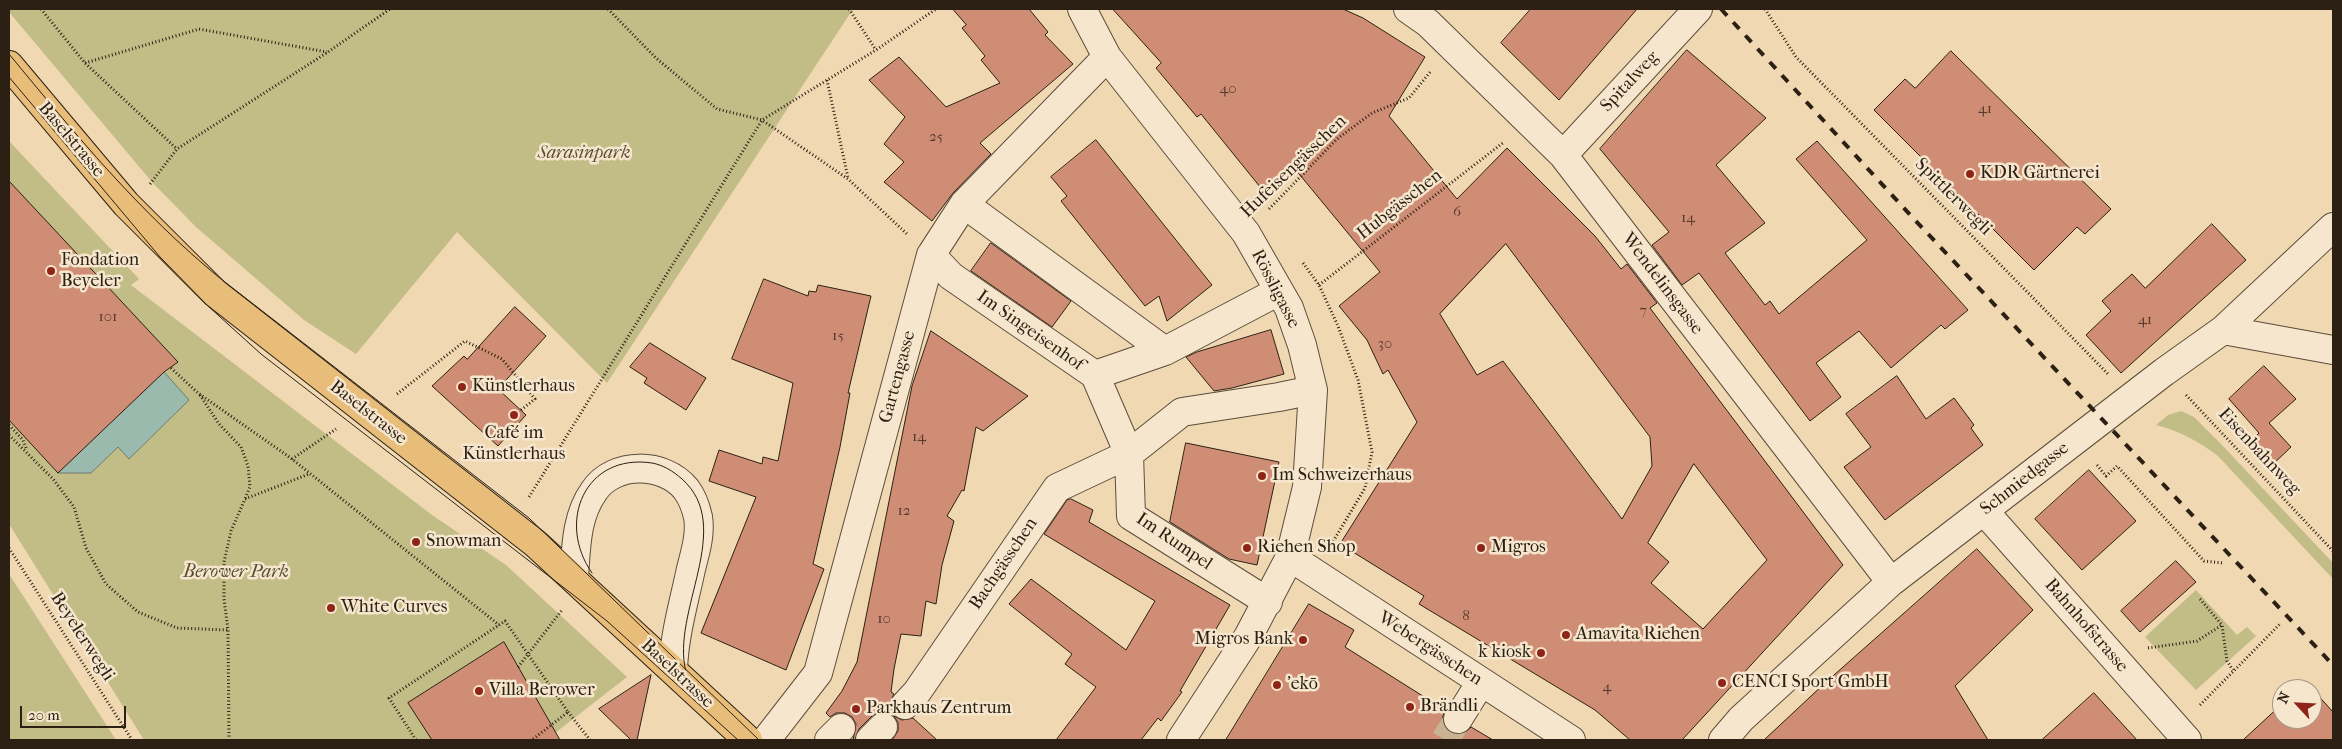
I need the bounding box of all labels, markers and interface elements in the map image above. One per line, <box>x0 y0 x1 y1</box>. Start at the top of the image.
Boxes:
street label: Spitalweg <box>1596 47 1664 117</box>
house number: 40 <box>1219 80 1237 98</box>
street label: Baselstrasse <box>33 98 109 182</box>
house number: 41 <box>1978 100 1992 118</box>
street label: Hufeisengässchen <box>1237 111 1351 223</box>
house number: 25 <box>929 128 943 146</box>
park label: Sarasinpark <box>538 143 630 165</box>
street label: Spittlerwegli <box>1910 154 1996 240</box>
place label: KDR Gärtnerei <box>1980 163 2100 185</box>
street label: Hubgässchen <box>1353 165 1447 245</box>
marker: KDR Gärtnerei <box>1964 168 1976 180</box>
house number: 6 <box>1453 203 1461 221</box>
house number: 14 <box>1681 209 1695 227</box>
street label: Wendelinsgasse <box>1617 229 1707 339</box>
street label: Rössligasse <box>1246 246 1304 332</box>
place label: Fondation Beyeler <box>61 250 139 292</box>
marker: Fondation Beyeler <box>45 265 57 277</box>
street label: Im Singeisenhof <box>972 286 1088 376</box>
house number: 7 <box>1639 302 1647 320</box>
house number: 101 <box>99 308 117 326</box>
house number: 41 <box>2138 311 2152 329</box>
house number: 15 <box>832 327 844 345</box>
street label: Gartengasse <box>875 328 921 426</box>
house number: 30 <box>1378 335 1392 353</box>
street label: Baselstrasse <box>325 376 411 450</box>
place label: Künstlerhaus <box>472 376 575 398</box>
marker: Künstlerhaus <box>456 381 468 393</box>
street label: Eisenbahnweg <box>2213 404 2305 500</box>
marker: Café im Künstlerhaus <box>508 409 520 421</box>
place label: Café im Künstlerhaus <box>463 423 565 466</box>
house number: 14 <box>912 428 926 446</box>
street label: Schmiedgasse <box>1976 438 2074 520</box>
place label: Im Schweizerhaus <box>1272 465 1412 487</box>
marker: Im Schweizerhaus <box>1256 470 1268 482</box>
house number: 12 <box>897 502 911 520</box>
street label: Im Rumpel <box>1132 509 1216 575</box>
street label: Bachgässchen <box>965 514 1043 614</box>
place label: Snowman <box>426 531 501 553</box>
marker: Snowman <box>410 536 422 548</box>
place label: Riehen Shop <box>1257 537 1355 559</box>
place label: Migros <box>1491 537 1546 559</box>
marker: Riehen Shop <box>1241 542 1253 554</box>
marker: Migros <box>1475 542 1487 554</box>
park label: Berower Park <box>183 562 289 584</box>
street label: Bahnhofstrasse <box>2040 575 2132 677</box>
street label: Beyelerwegli <box>45 588 119 686</box>
place label: White Curves <box>341 597 447 619</box>
marker: White Curves <box>325 602 337 614</box>
street label: Webergässchen <box>1374 607 1486 691</box>
house number: 8 <box>1462 607 1470 625</box>
house number: 10 <box>877 610 891 628</box>
place label: Amavita Riehen <box>1576 624 1700 646</box>
place label: Migros Bank <box>1195 629 1293 651</box>
marker: Amavita Riehen <box>1560 629 1572 641</box>
marker: Migros Bank <box>1297 634 1309 646</box>
street label: Baselstrasse <box>636 635 718 713</box>
place label: k kiosk <box>1478 642 1531 664</box>
marker: k kiosk <box>1535 647 1547 659</box>
place label: CENCI Sport GmbH <box>1732 672 1889 694</box>
place label: 'ekō <box>1287 674 1318 696</box>
marker: CENCI Sport GmbH <box>1716 677 1728 689</box>
house number: 4 <box>1603 678 1611 696</box>
marker: 'ekō <box>1271 679 1283 691</box>
north arrow <box>2272 679 2322 729</box>
place label: Villa Berower <box>489 680 595 702</box>
marker: Villa Berower <box>473 685 485 697</box>
text: N <box>2274 689 2294 706</box>
scale bar <box>22 696 129 728</box>
place label: Brändli <box>1420 696 1478 718</box>
place label: Parkhaus Zentrum <box>866 698 1012 720</box>
marker: Brändli <box>1404 701 1416 713</box>
marker: Parkhaus Zentrum <box>850 703 862 715</box>
text: 20 m <box>28 706 60 724</box>

